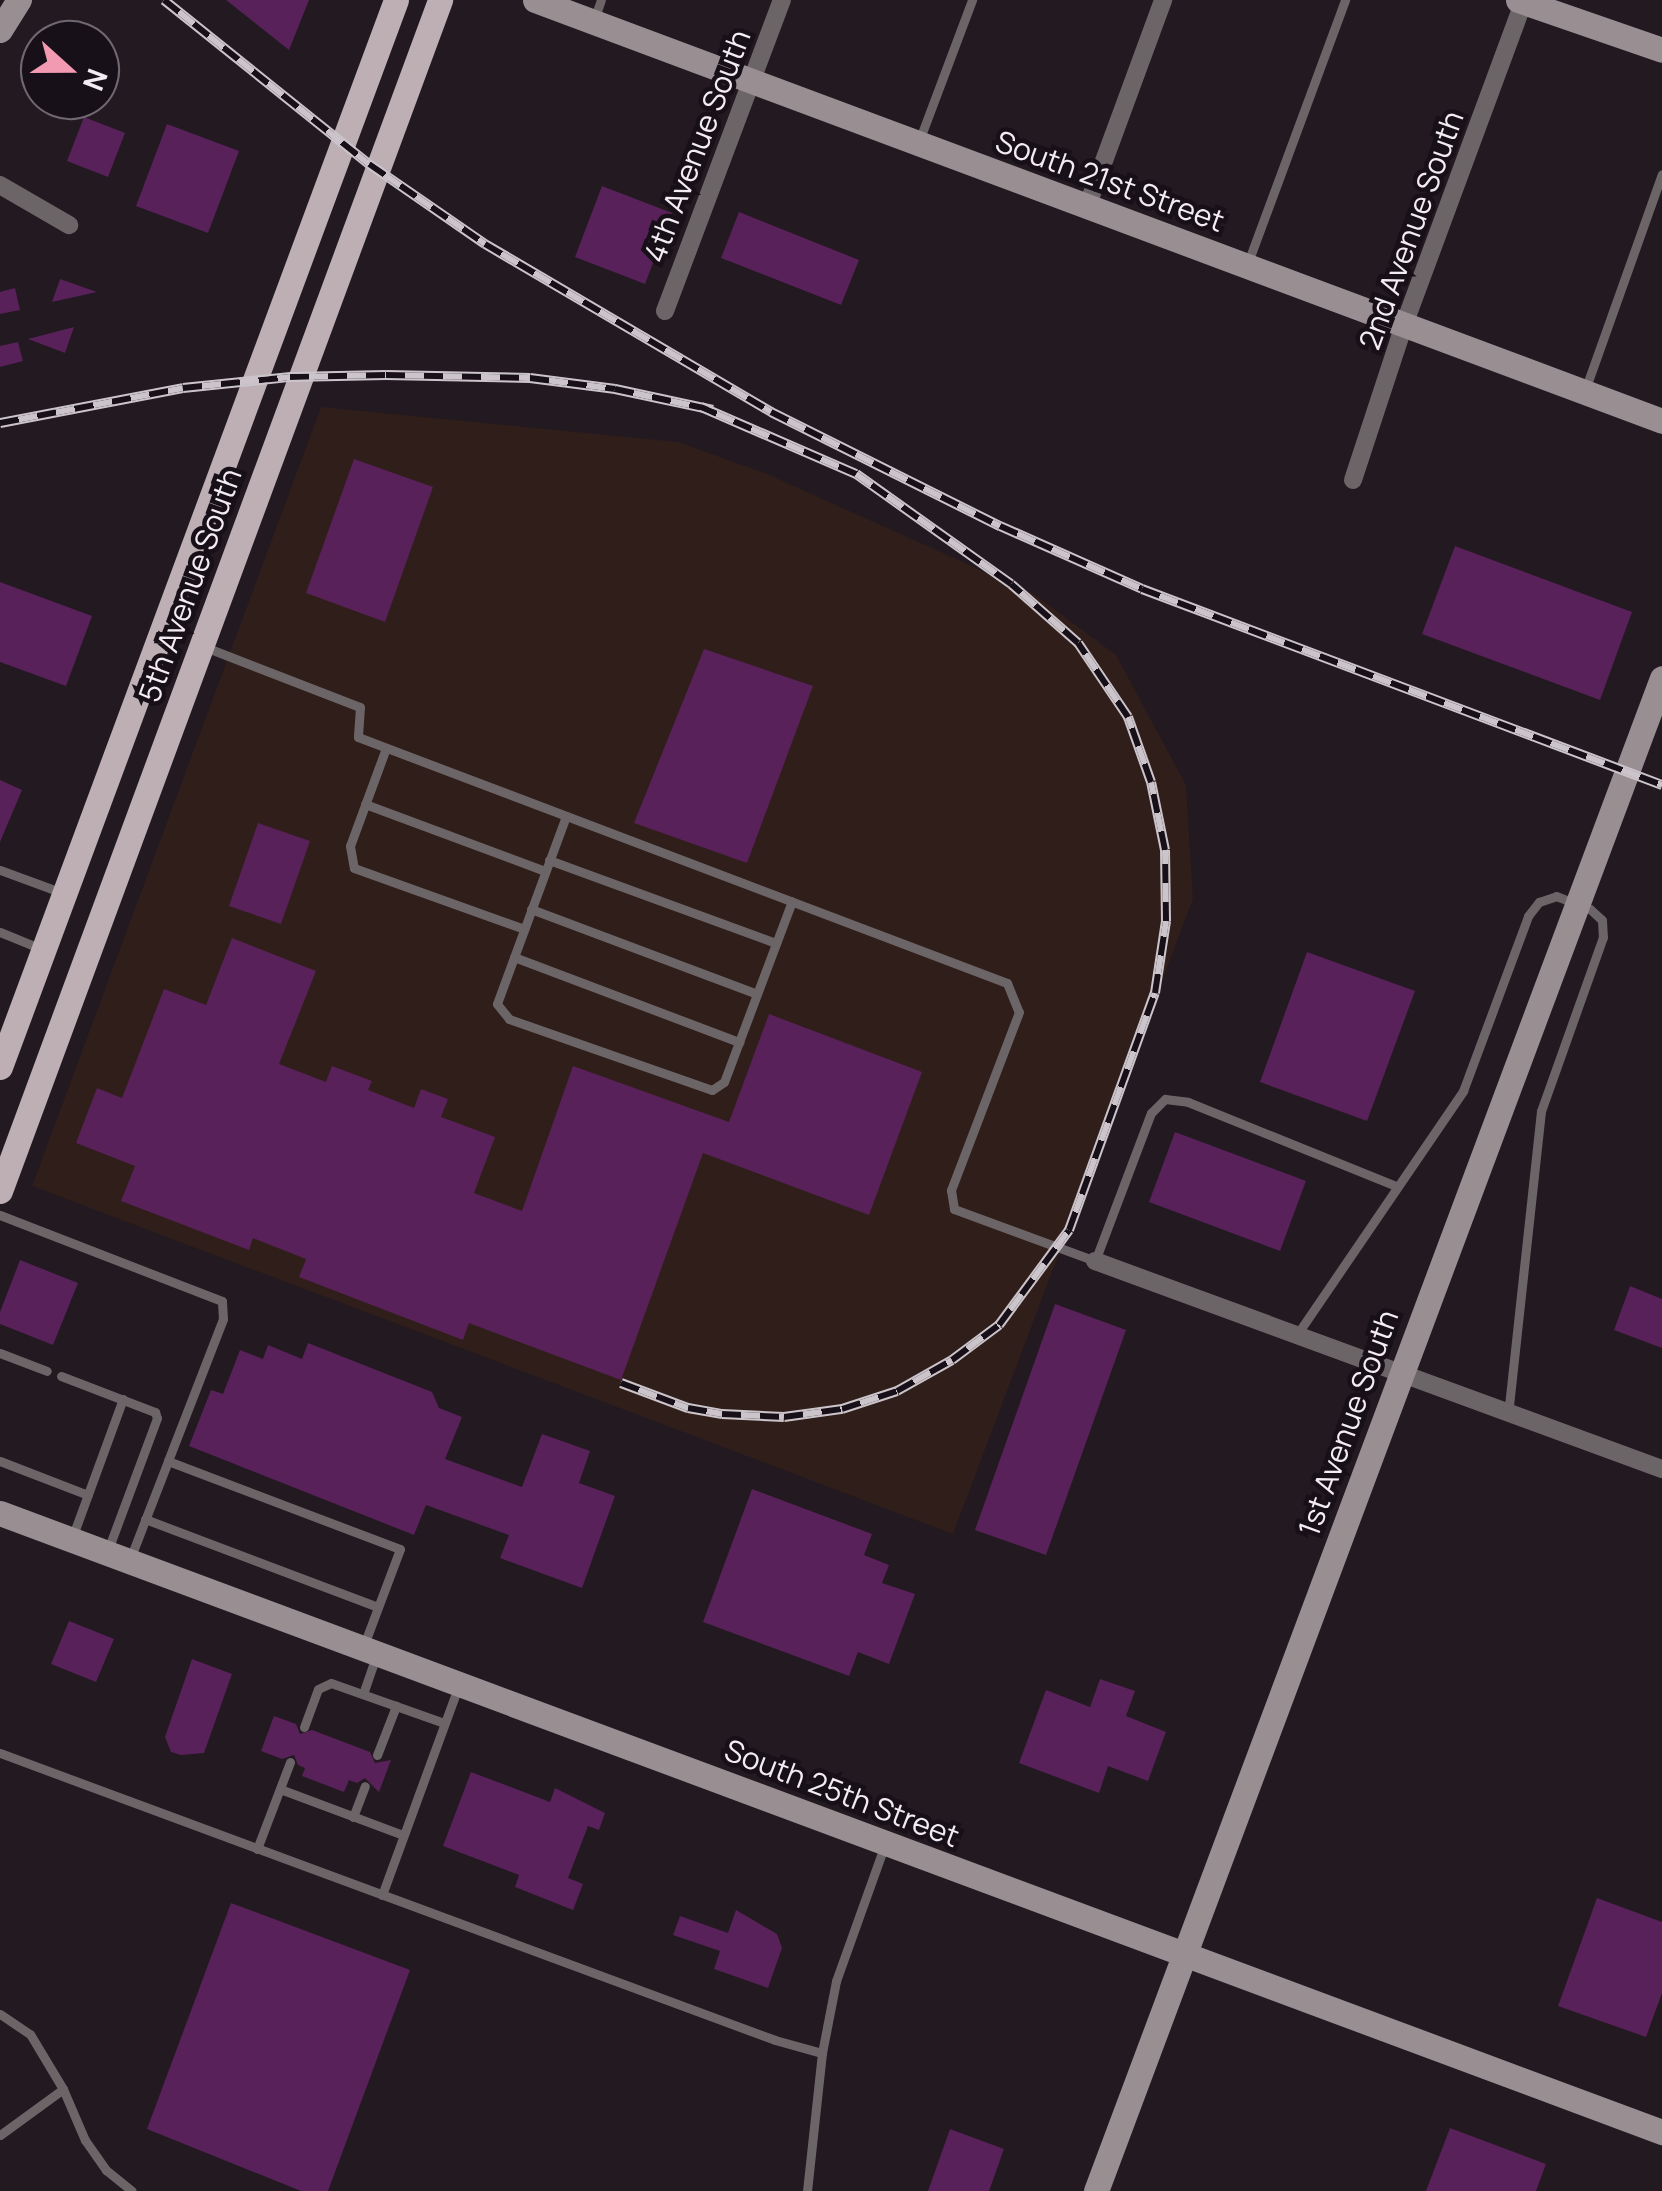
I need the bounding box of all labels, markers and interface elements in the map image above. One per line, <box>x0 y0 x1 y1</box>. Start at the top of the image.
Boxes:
north arrow <box>20 20 120 120</box>
street label: 4th Avenue South <box>636 25 758 267</box>
text: N <box>75 64 117 96</box>
street label: 2nd Avenue South <box>1351 106 1471 354</box>
street label: South 21st Street <box>991 123 1229 239</box>
street label: 5th Avenue South <box>131 463 249 707</box>
street label: 1st Avenue South <box>1290 1305 1406 1541</box>
street label: South 25th Street <box>720 1732 964 1854</box>

